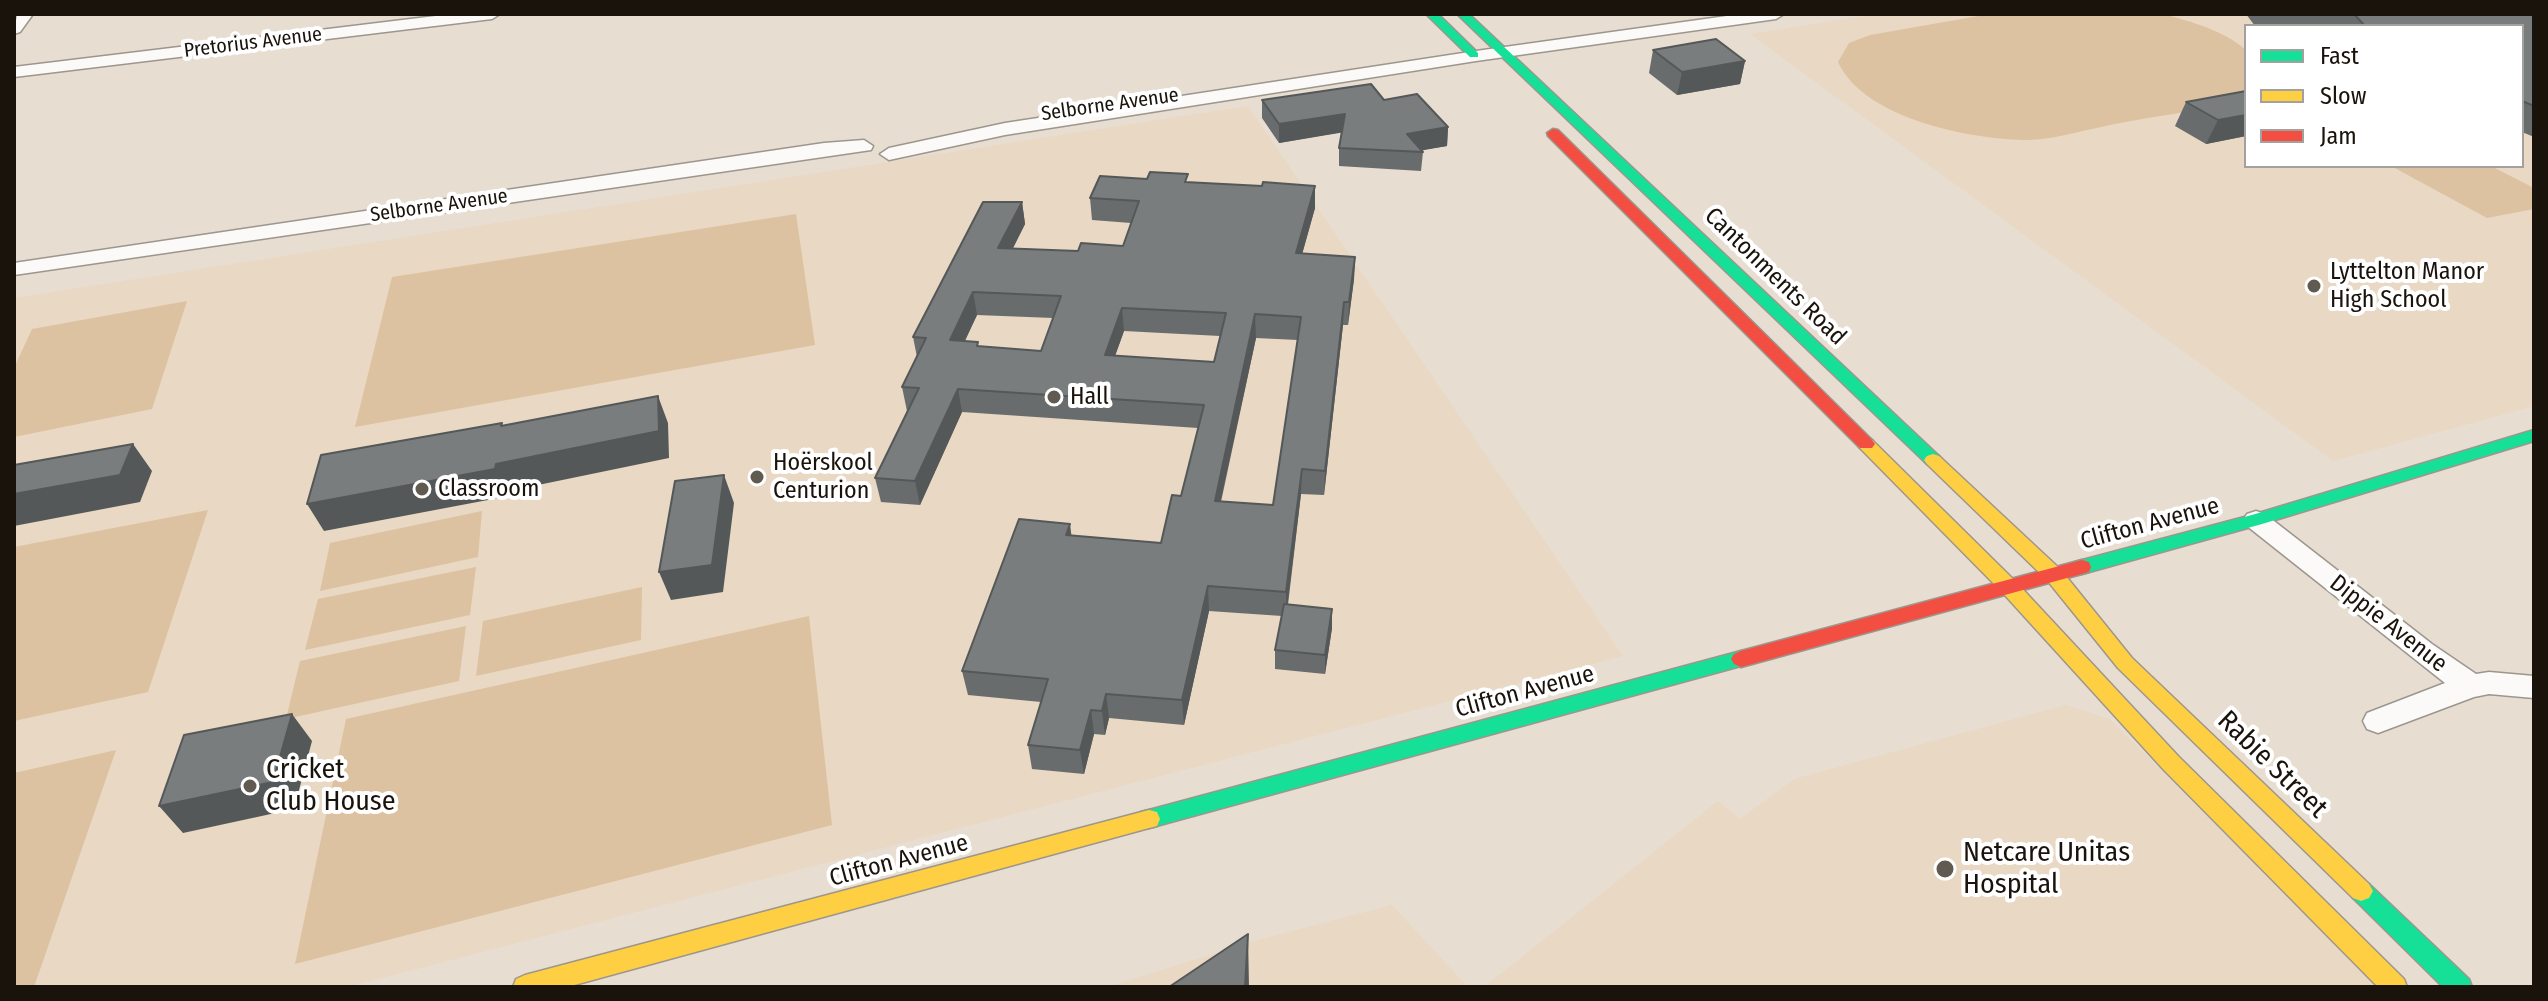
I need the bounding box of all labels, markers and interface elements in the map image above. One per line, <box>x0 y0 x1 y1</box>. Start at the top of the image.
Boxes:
street label: Pretorius Avenue <box>183 23 323 63</box>
legend <box>2244 24 2524 168</box>
text: Fast <box>2320 42 2359 70</box>
text: Slow <box>2320 82 2366 110</box>
street label: Selborne Avenue <box>1040 83 1180 127</box>
text: Jam <box>2320 122 2357 150</box>
street label: Selborne Avenue <box>369 184 509 228</box>
street label: Cantonments Road <box>1698 202 1852 352</box>
place label: Lyttelton Manor High School <box>2330 258 2484 314</box>
marker: Lyttelton Manor High School <box>2305 277 2323 295</box>
place label: Hall <box>1070 383 1109 411</box>
marker: Hall <box>1045 388 1063 406</box>
place label: Hoërskool Centurion <box>773 449 873 505</box>
marker: Hoërskool Centurion <box>748 468 766 486</box>
place label: Classroom <box>438 475 539 503</box>
marker: Classroom <box>413 480 431 498</box>
street label: Clifton Avenue <box>2078 492 2222 556</box>
street label: Dippie Avenue <box>2324 569 2452 679</box>
street label: Clifton Avenue <box>1453 660 1597 724</box>
street label: Rabie Street <box>2210 704 2334 826</box>
place label: Cricket Club House <box>266 753 396 819</box>
marker: Cricket Club House <box>241 777 259 795</box>
street label: Clifton Avenue <box>827 829 971 893</box>
place label: Netcare Unitas Hospital <box>1963 836 2130 902</box>
marker: Netcare Unitas Hospital <box>1934 858 1956 880</box>

